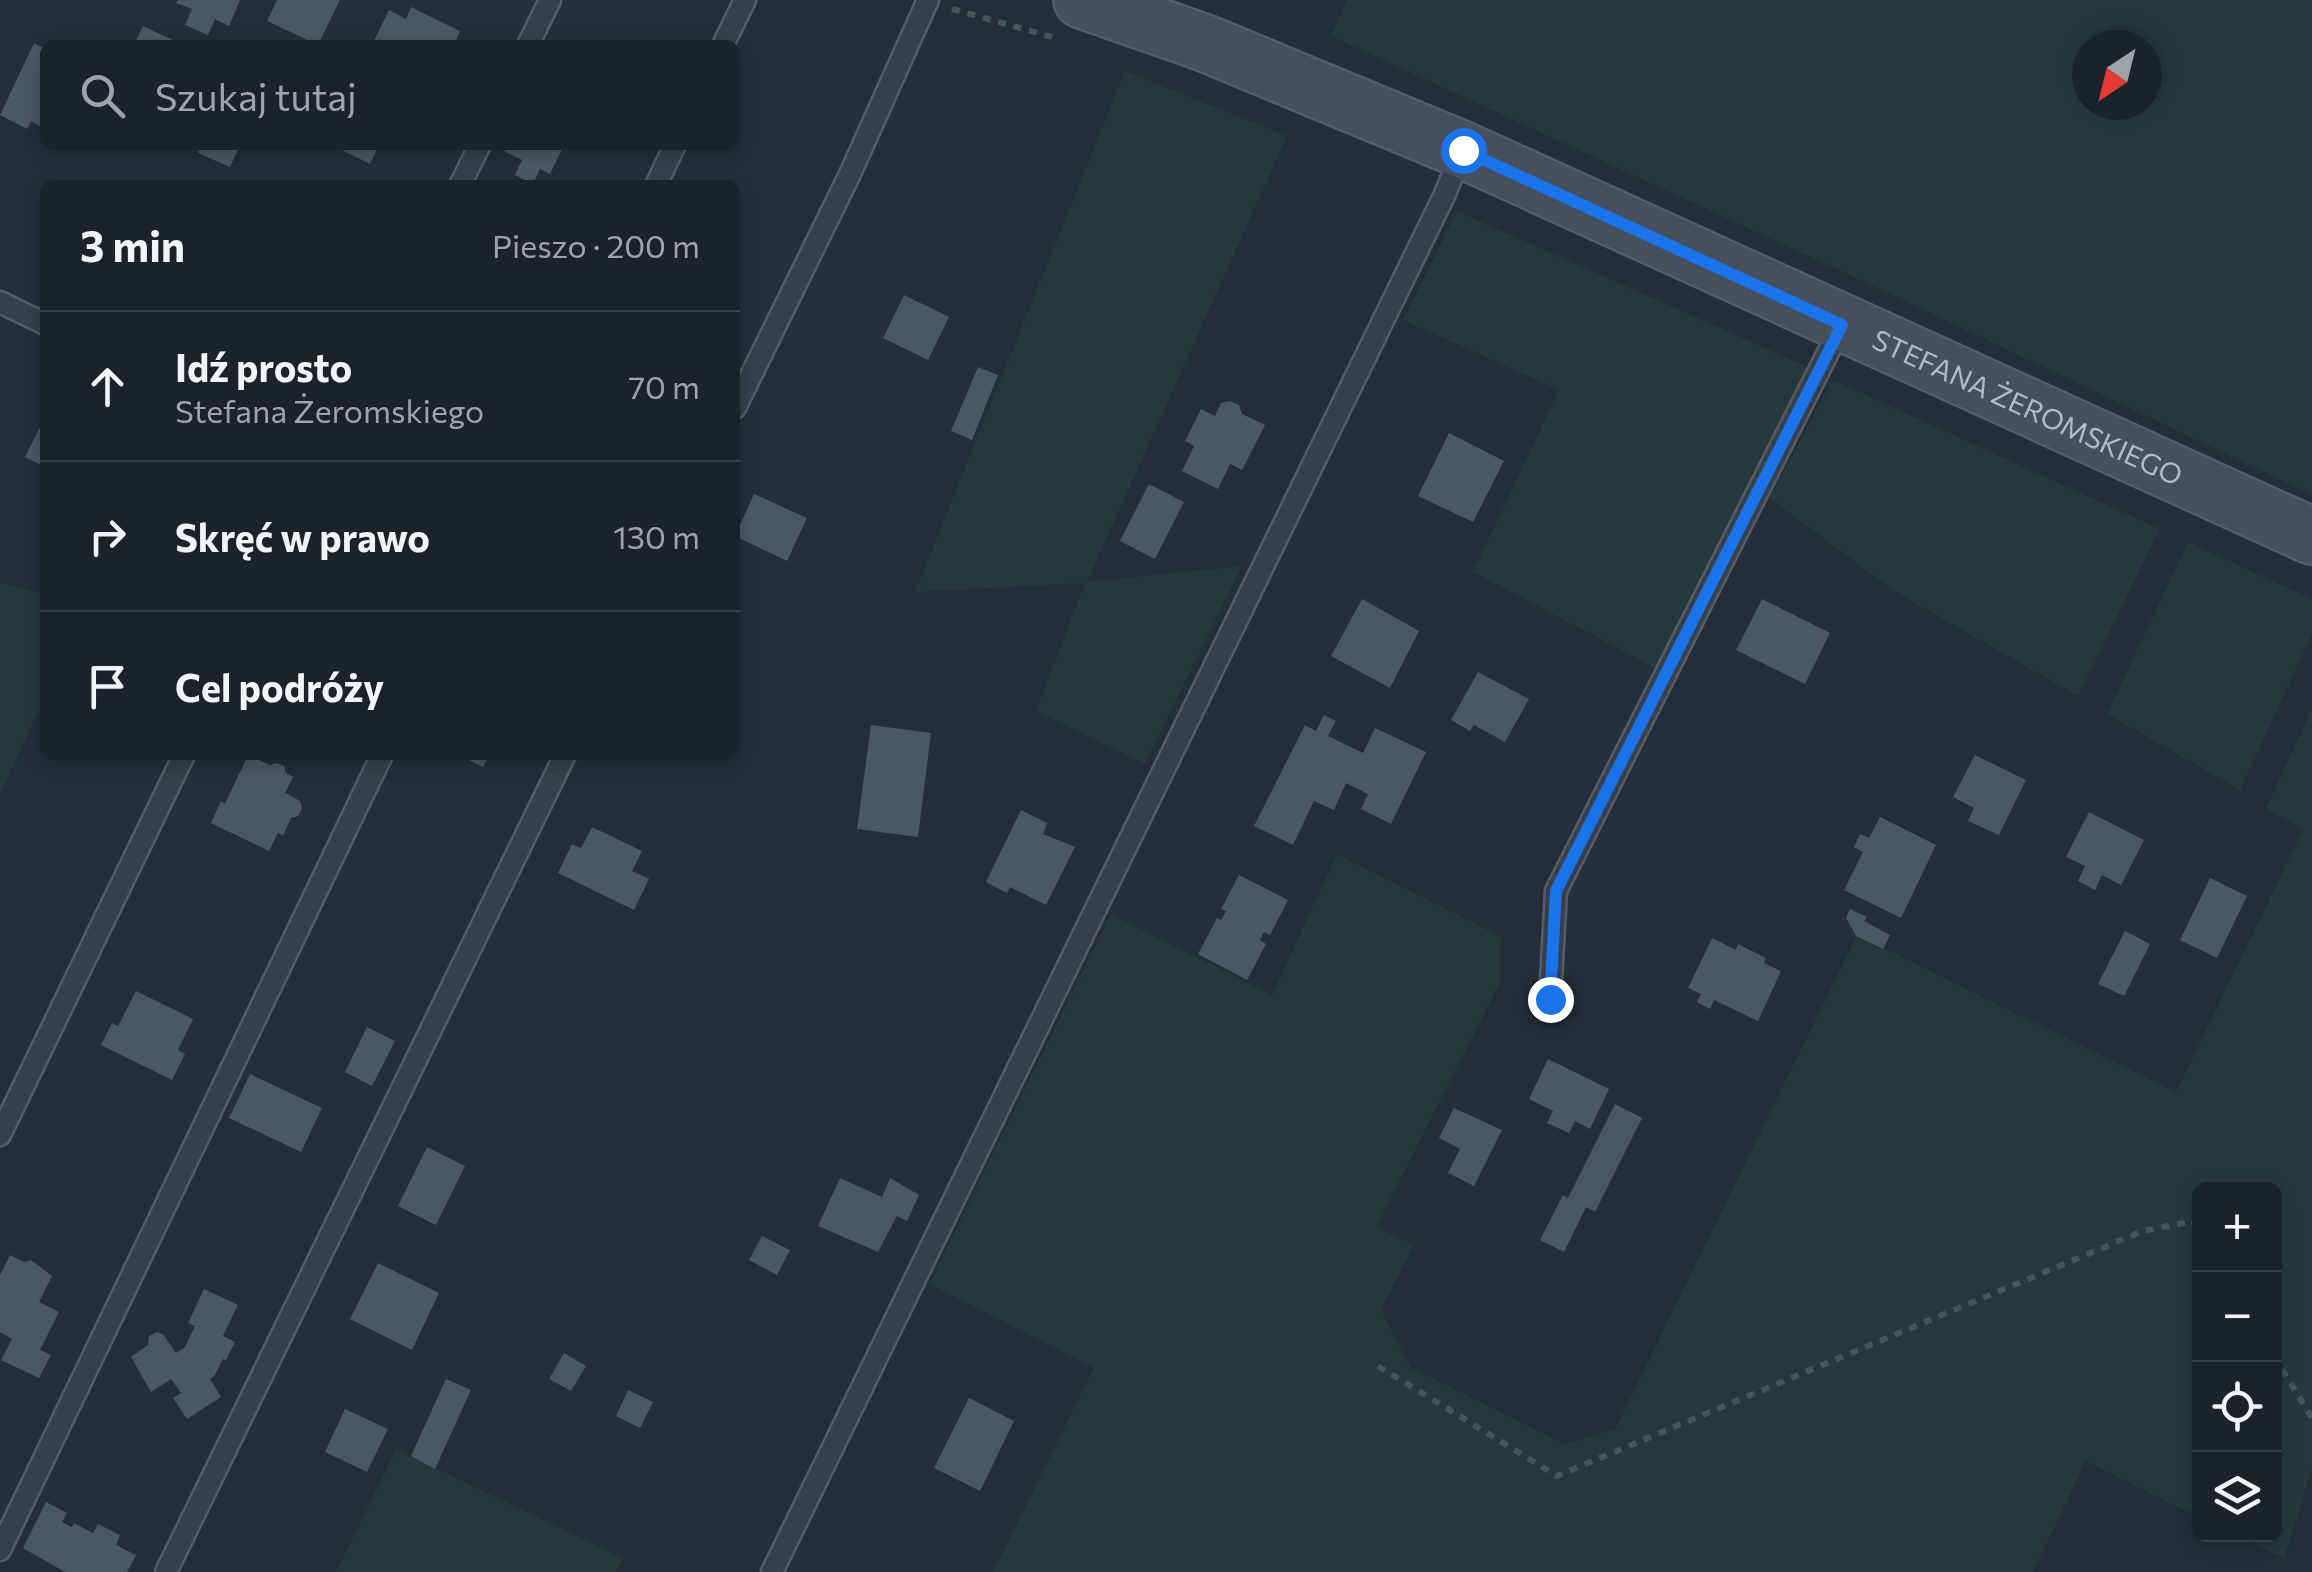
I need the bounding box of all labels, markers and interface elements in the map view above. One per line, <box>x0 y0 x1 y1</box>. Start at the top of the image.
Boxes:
north arrow <box>2072 30 2162 120</box>
search box <box>40 40 740 150</box>
icon: search <box>75 68 130 123</box>
text: Szukaj tutaj <box>155 72 357 119</box>
route start <box>1441 128 1487 174</box>
text: 3 min <box>80 219 185 271</box>
text: Pieszo · 200 m <box>492 225 700 265</box>
street label: STEFANA ŻEROMSKIEGO <box>1867 322 2188 492</box>
text: Idź prosto <box>175 343 352 390</box>
icon: ahead <box>80 359 135 414</box>
text: 70 m <box>628 366 700 406</box>
text: Stefana Żeromskiego <box>175 390 484 430</box>
icon: right <box>80 509 135 564</box>
text: Skręć w prawo <box>175 513 430 560</box>
text: 130 m <box>613 516 700 556</box>
icon: arrive <box>80 659 135 714</box>
text: Cel podróży <box>175 663 384 710</box>
route end <box>1528 977 1574 1023</box>
map controls <box>2192 1182 2282 1542</box>
button: + <box>2192 1182 2282 1272</box>
button: − <box>2192 1272 2282 1362</box>
button: locate <box>2192 1362 2282 1452</box>
button: layers <box>2192 1452 2282 1542</box>

